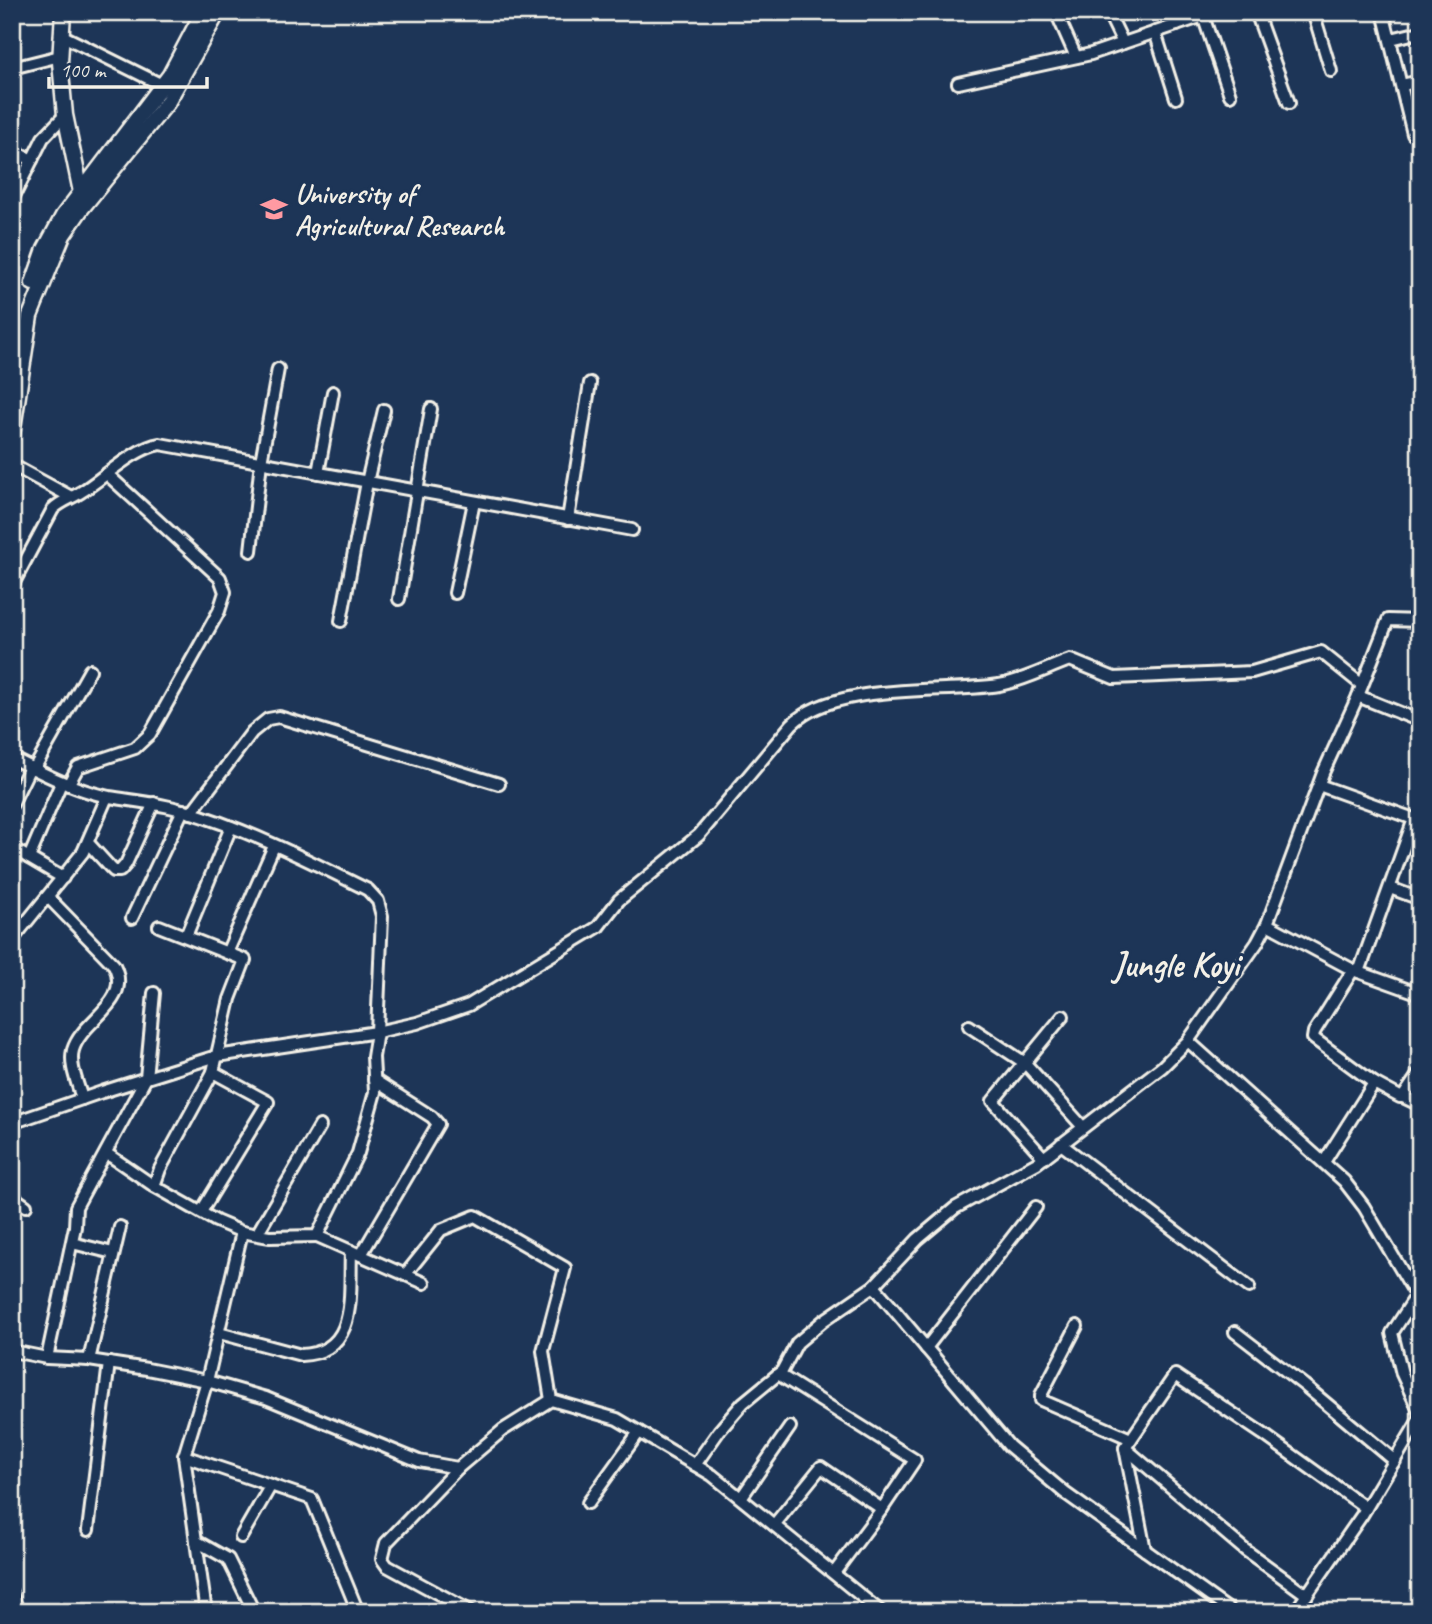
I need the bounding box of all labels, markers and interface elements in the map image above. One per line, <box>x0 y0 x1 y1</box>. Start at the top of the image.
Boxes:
scale bar <box>49 46 206 90</box>
text: 100 m <box>60 57 107 83</box>
place label: University of Agricultural Research <box>295 176 505 243</box>
school or university icon: University of Agricultural Research <box>259 194 289 224</box>
district label: Jungle Koyi <box>1111 942 1243 987</box>

